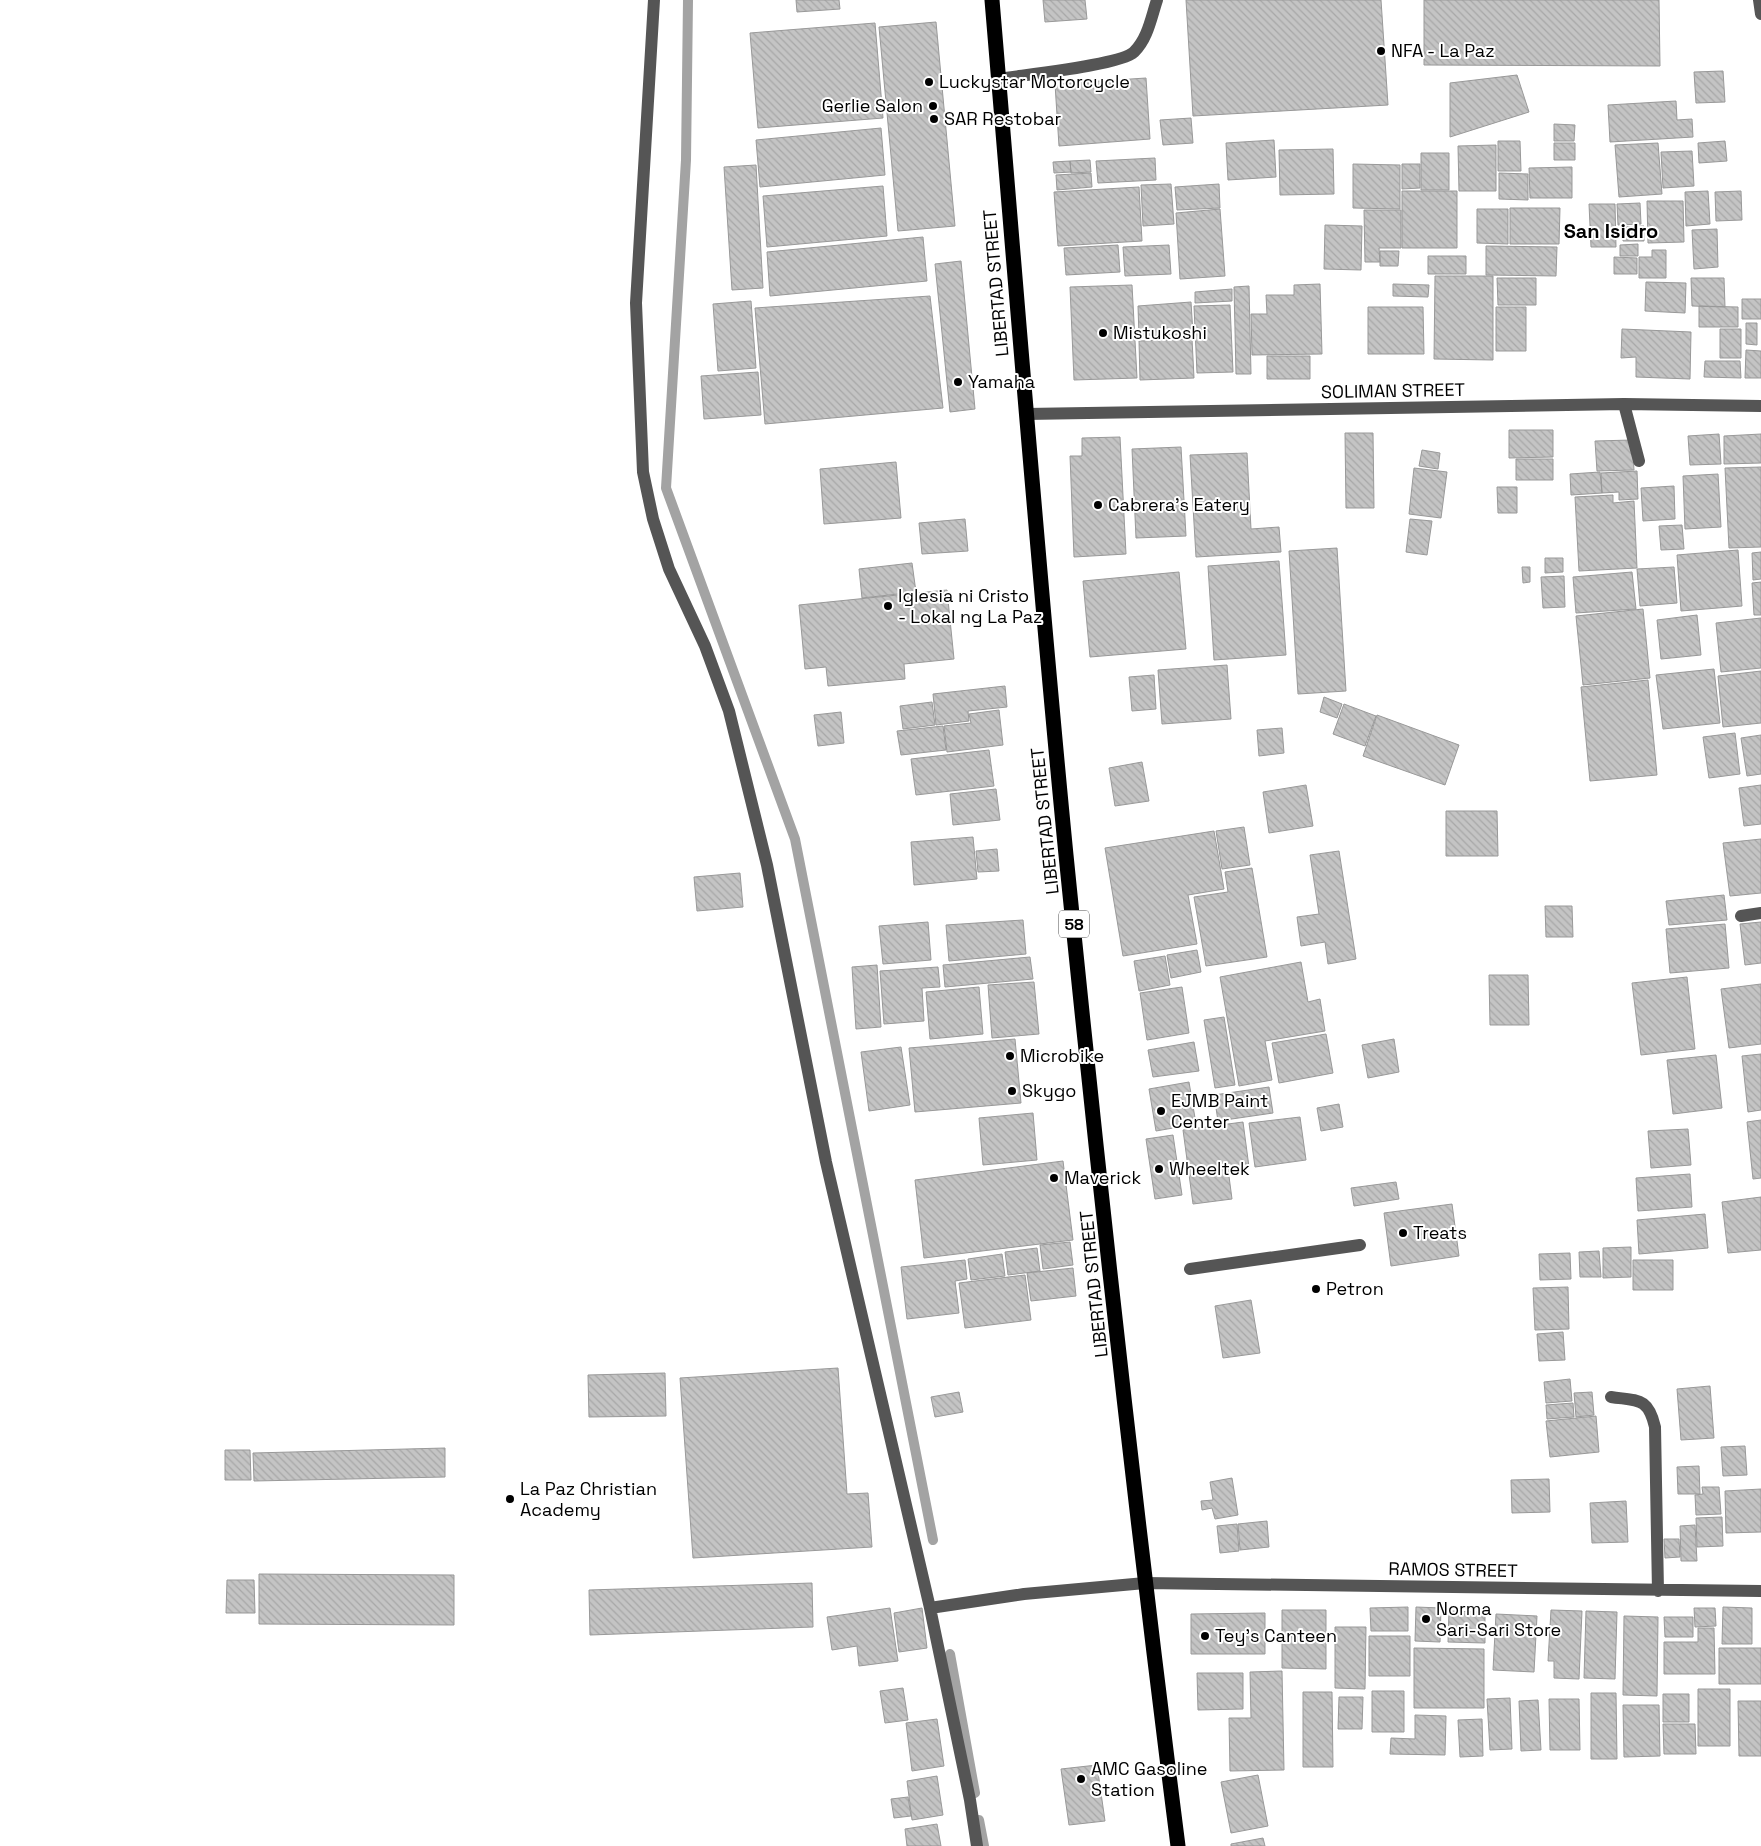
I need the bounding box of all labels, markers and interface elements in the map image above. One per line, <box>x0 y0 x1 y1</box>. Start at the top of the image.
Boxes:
place label: NFA - La Paz <box>1391 39 1495 62</box>
marker: NFA - La Paz <box>1375 45 1387 57</box>
place label: Luckystar Motorcycle <box>939 70 1130 93</box>
marker: Luckystar Motorcycle <box>923 76 935 88</box>
place label: Gerlie Salon <box>822 94 923 117</box>
marker: Gerlie Salon <box>927 100 939 112</box>
place label: SAR Restobar <box>944 107 1062 130</box>
marker: SAR Restobar <box>928 113 940 125</box>
street label: LIBERTAD STREET <box>978 208 1013 358</box>
district label: San Isidro <box>1564 218 1658 244</box>
place label: Mistukoshi <box>1113 321 1207 344</box>
marker: Mistukoshi <box>1097 327 1109 339</box>
place label: Yamaha <box>968 370 1035 393</box>
marker: Yamaha <box>952 376 964 388</box>
street label: SOLIMAN STREET <box>1321 378 1466 403</box>
place label: Cabrera's Eatery <box>1108 493 1250 516</box>
marker: Cabrera's Eatery <box>1092 499 1104 511</box>
place label: Iglesia ni Cristo - Lokal ng La Paz <box>898 584 1042 628</box>
marker: Iglesia ni Cristo - Lokal ng La Paz <box>882 600 894 612</box>
street label: LIBERTAD STREET <box>1025 746 1064 896</box>
road number: 58 <box>1059 911 1089 938</box>
place label: Microbike <box>1020 1044 1104 1067</box>
marker: Microbike <box>1004 1050 1016 1062</box>
place label: Skygo <box>1022 1079 1076 1102</box>
marker: Skygo <box>1006 1085 1018 1097</box>
place label: EJMB Paint Center <box>1171 1089 1268 1133</box>
marker: EJMB Paint Center <box>1155 1105 1167 1117</box>
place label: Wheeltek <box>1169 1157 1250 1180</box>
marker: Wheeltek <box>1153 1163 1165 1175</box>
place label: Maverick <box>1064 1166 1141 1189</box>
marker: Maverick <box>1048 1172 1060 1184</box>
street label: LIBERTAD STREET <box>1074 1209 1113 1359</box>
place label: Treats <box>1413 1221 1467 1244</box>
marker: Treats <box>1397 1227 1409 1239</box>
place label: Petron <box>1326 1277 1384 1300</box>
marker: Petron <box>1310 1283 1322 1295</box>
place label: La Paz Christian Academy <box>520 1477 657 1521</box>
marker: La Paz Christian Academy <box>504 1493 516 1505</box>
street label: RAMOS STREET <box>1388 1557 1518 1582</box>
place label: Norma Sari-Sari Store <box>1436 1597 1561 1641</box>
marker: Norma Sari-Sari Store <box>1420 1613 1432 1625</box>
place label: Tey's Canteen <box>1215 1624 1337 1647</box>
marker: Tey's Canteen <box>1199 1630 1211 1642</box>
place label: AMC Gasoline Station <box>1091 1757 1207 1801</box>
marker: AMC Gasoline Station <box>1075 1773 1087 1785</box>

